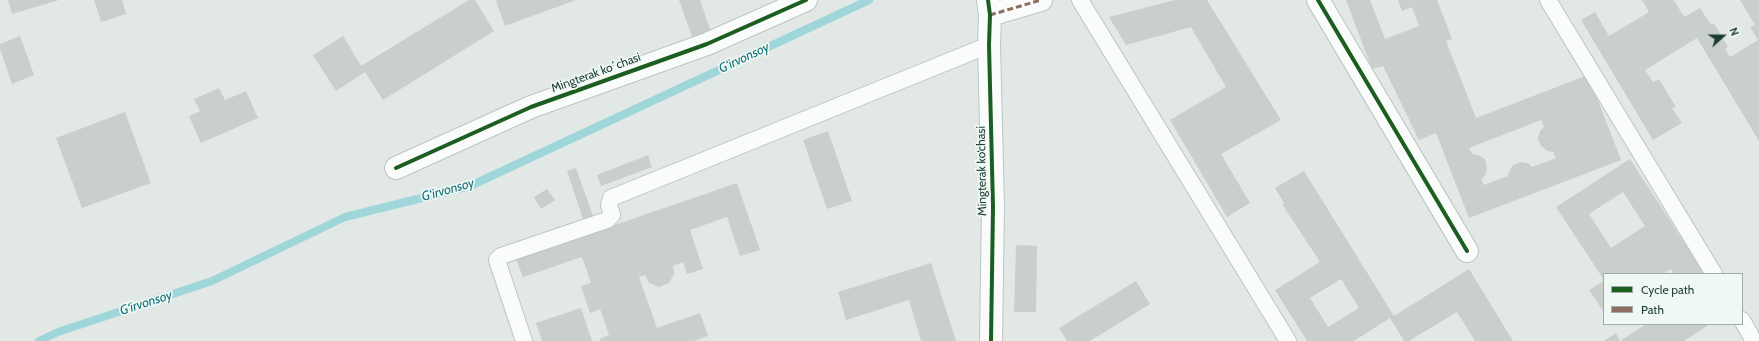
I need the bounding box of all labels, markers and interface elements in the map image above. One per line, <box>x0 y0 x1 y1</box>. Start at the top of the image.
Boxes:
north arrow <box>1703 16 1743 56</box>
text: N <box>1726 26 1742 38</box>
water label: G‘irvonsoy <box>716 40 772 76</box>
street label: Mingterak koʻchasi <box>549 50 643 96</box>
street label: Mingterak ko‘chasi <box>974 126 990 216</box>
water label: G‘irvonsoy <box>420 175 476 205</box>
legend <box>1603 273 1743 325</box>
text: Cycle path <box>1641 282 1694 297</box>
water label: G‘irvonsoy <box>118 287 174 319</box>
text: Path <box>1641 302 1664 317</box>

